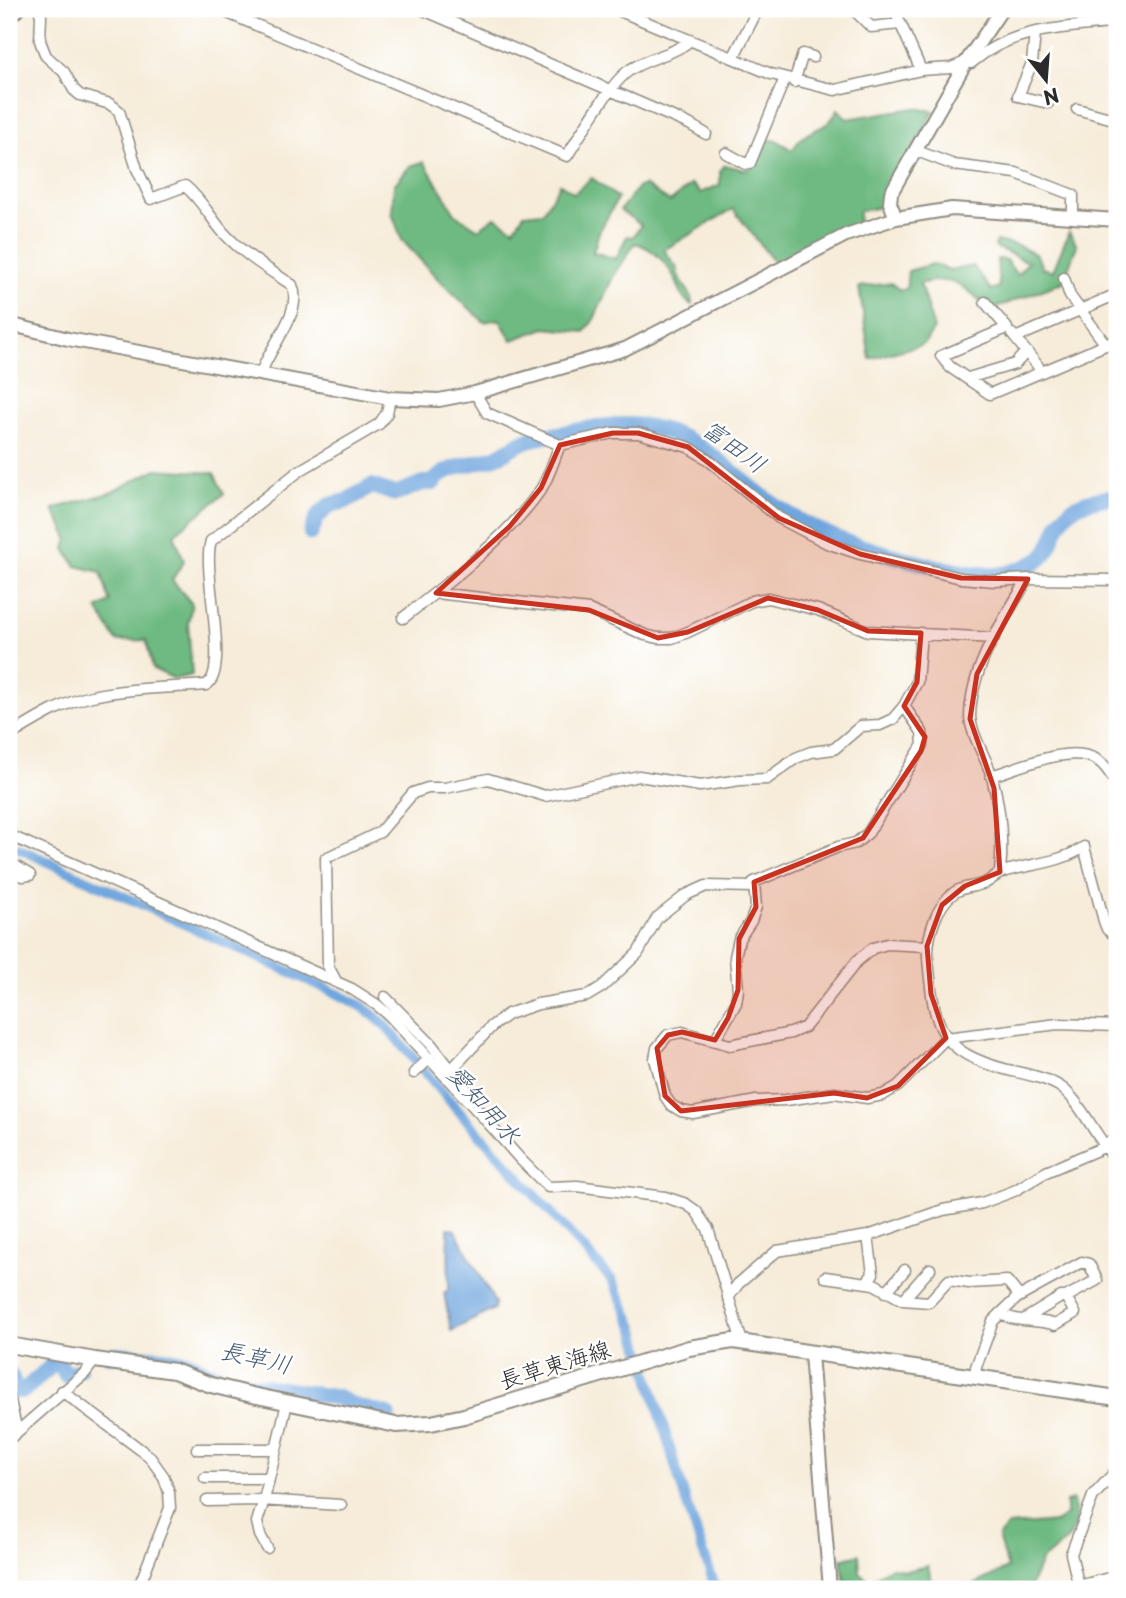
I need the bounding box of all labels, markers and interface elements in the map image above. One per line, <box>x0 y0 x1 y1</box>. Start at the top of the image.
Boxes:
north arrow <box>1010 46 1080 116</box>
text: N <box>1040 82 1063 113</box>
water label: 富田川 <box>695 410 775 481</box>
water label: 愛知用水 <box>440 1056 531 1151</box>
water label: 長草川 <box>217 1330 296 1382</box>
street label: 長草東海線 <box>494 1330 615 1397</box>

